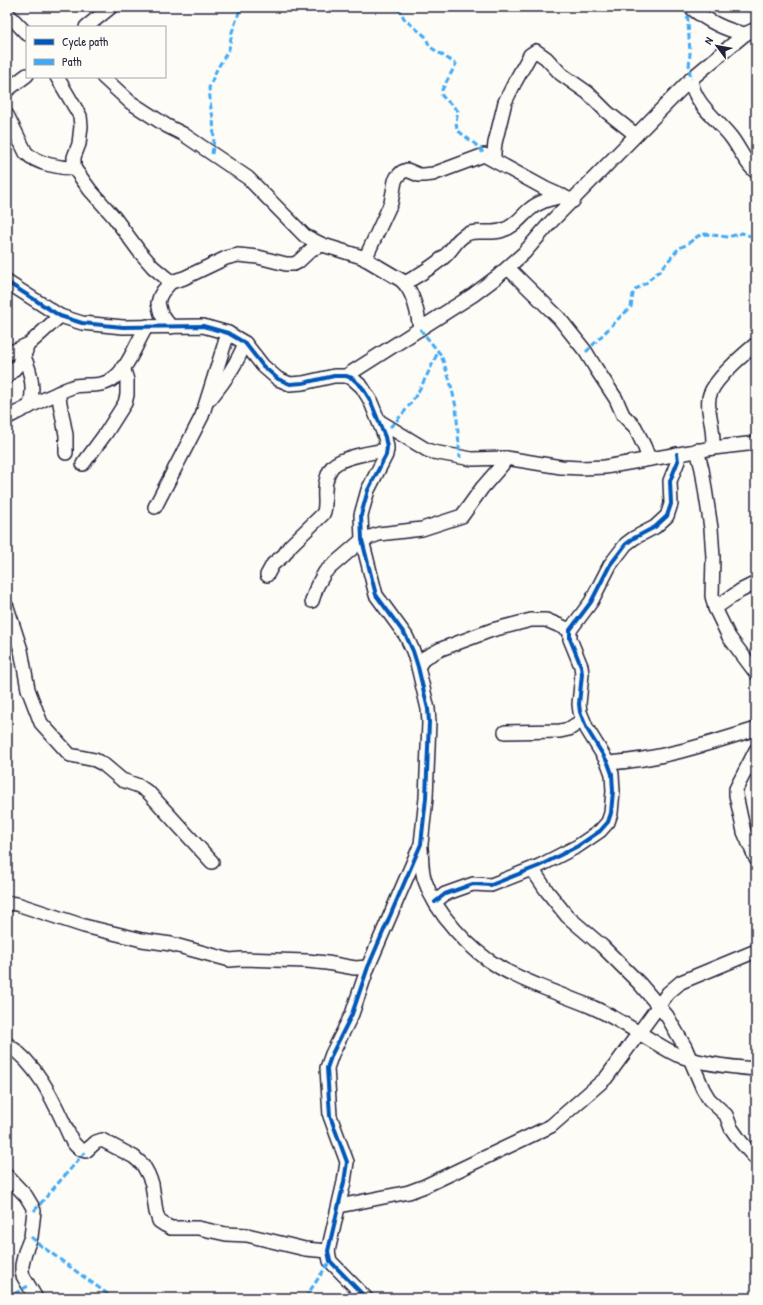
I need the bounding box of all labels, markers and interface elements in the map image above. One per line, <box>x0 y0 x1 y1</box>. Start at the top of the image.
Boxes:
legend <box>26 26 166 78</box>
north arrow <box>697 26 737 66</box>
text: Cycle path <box>62 33 108 50</box>
text: N <box>701 34 716 47</box>
text: Path <box>62 53 82 70</box>

